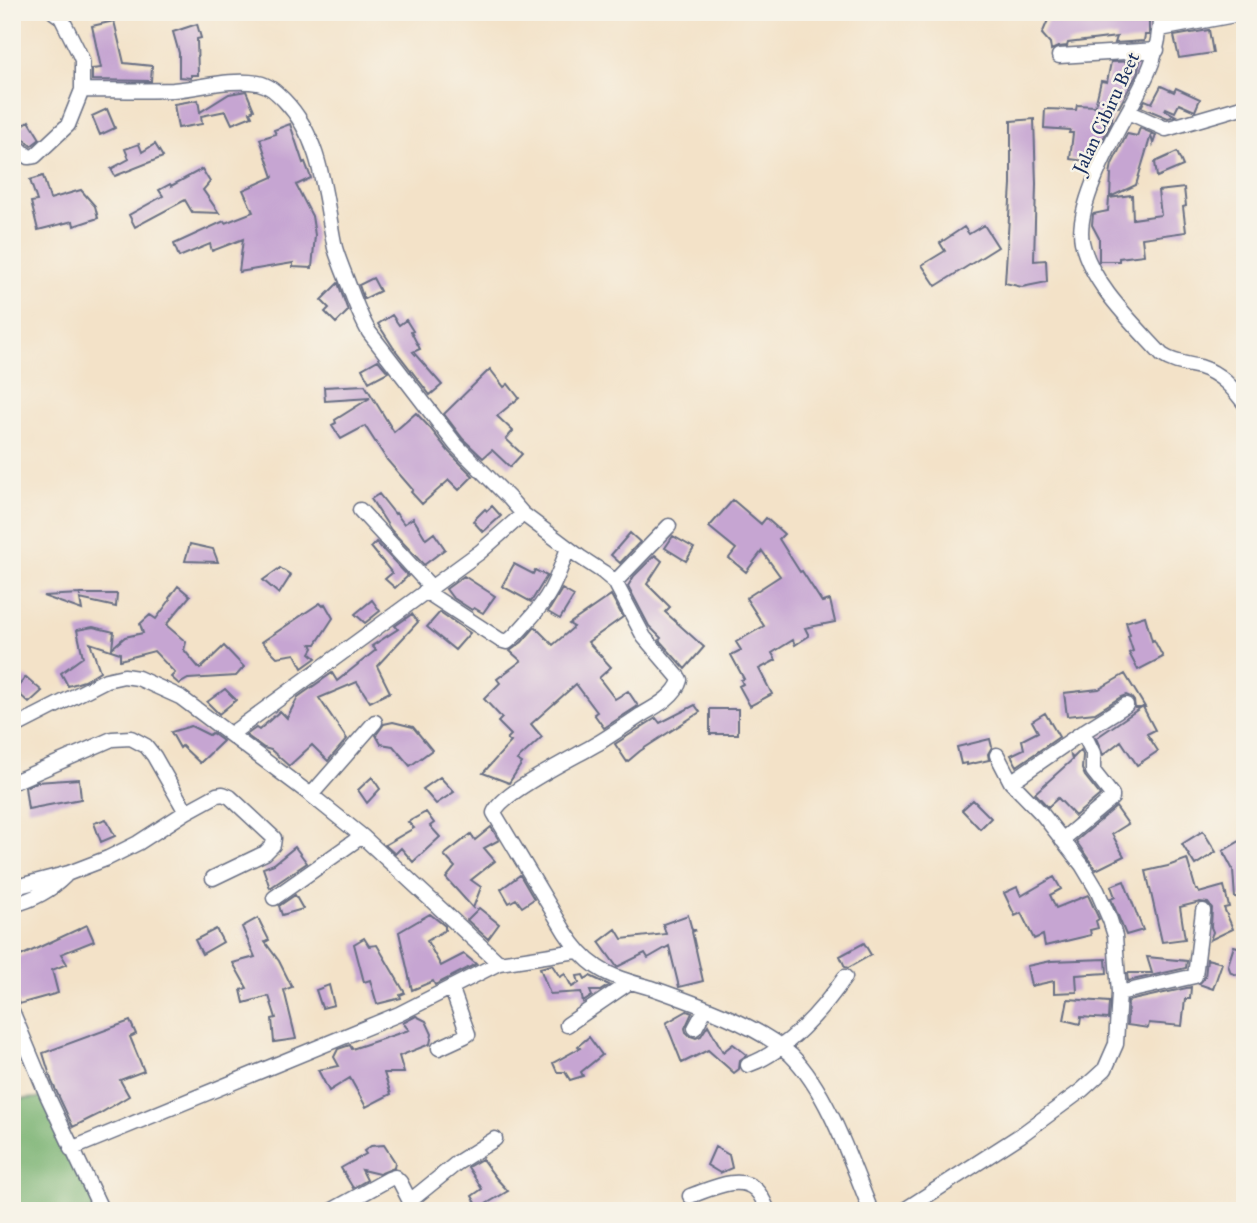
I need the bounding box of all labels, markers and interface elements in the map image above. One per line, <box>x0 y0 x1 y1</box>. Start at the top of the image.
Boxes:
street label: Jalan Cibiru Beet <box>1067 48 1145 180</box>

